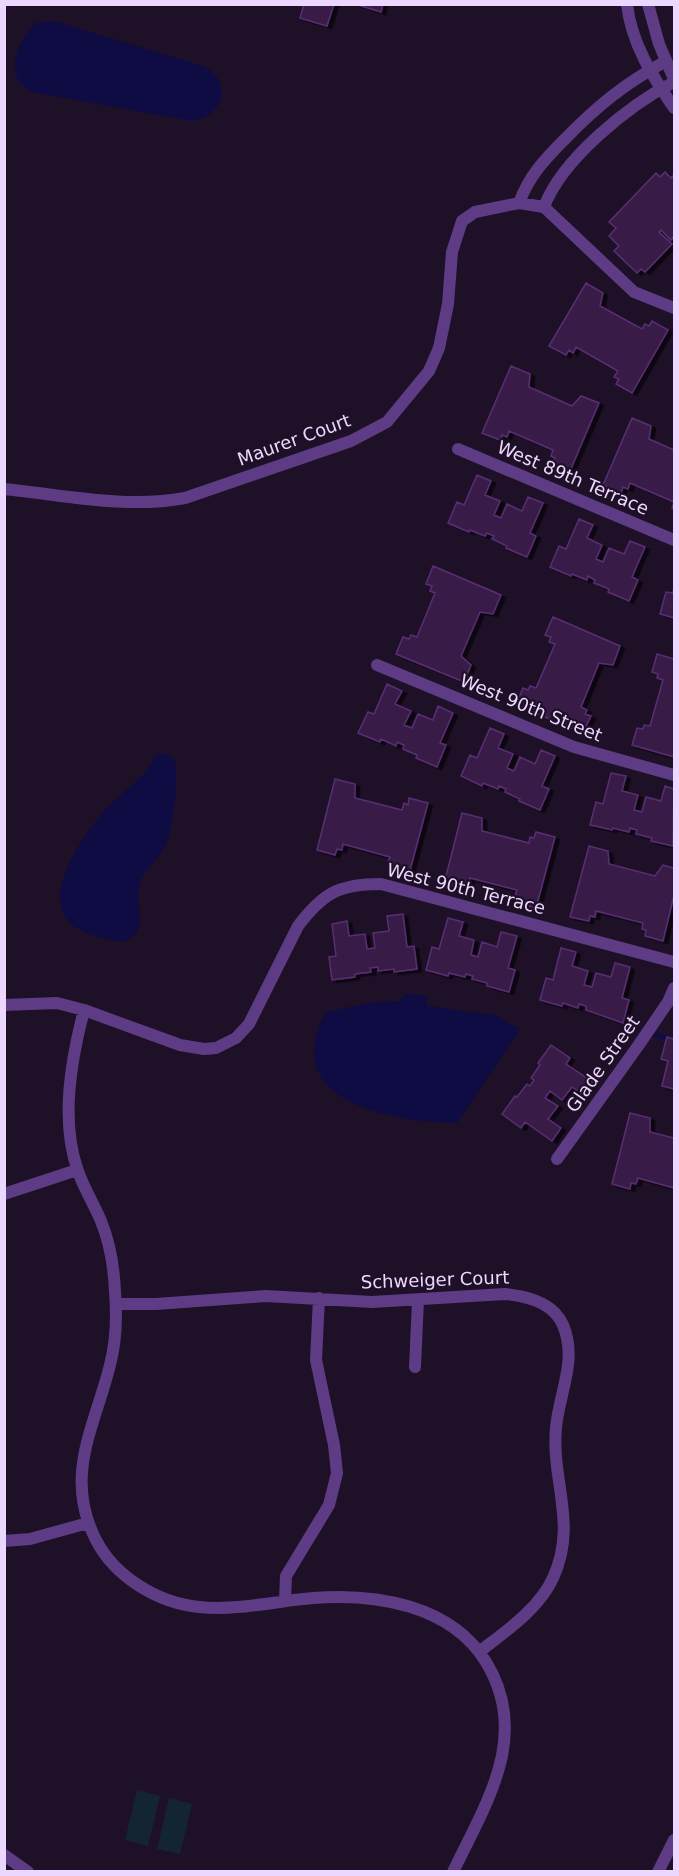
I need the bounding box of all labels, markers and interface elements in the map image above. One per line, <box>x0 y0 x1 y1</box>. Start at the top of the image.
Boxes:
street label: Maurer Court <box>235 409 353 470</box>
street label: West 89th Terrace <box>494 436 652 519</box>
street label: West 90th Street <box>457 669 605 746</box>
street label: West 90th Terrace <box>385 859 548 918</box>
street label: Glade Street <box>562 1011 644 1116</box>
street label: Schweiger Court <box>360 1266 510 1293</box>

